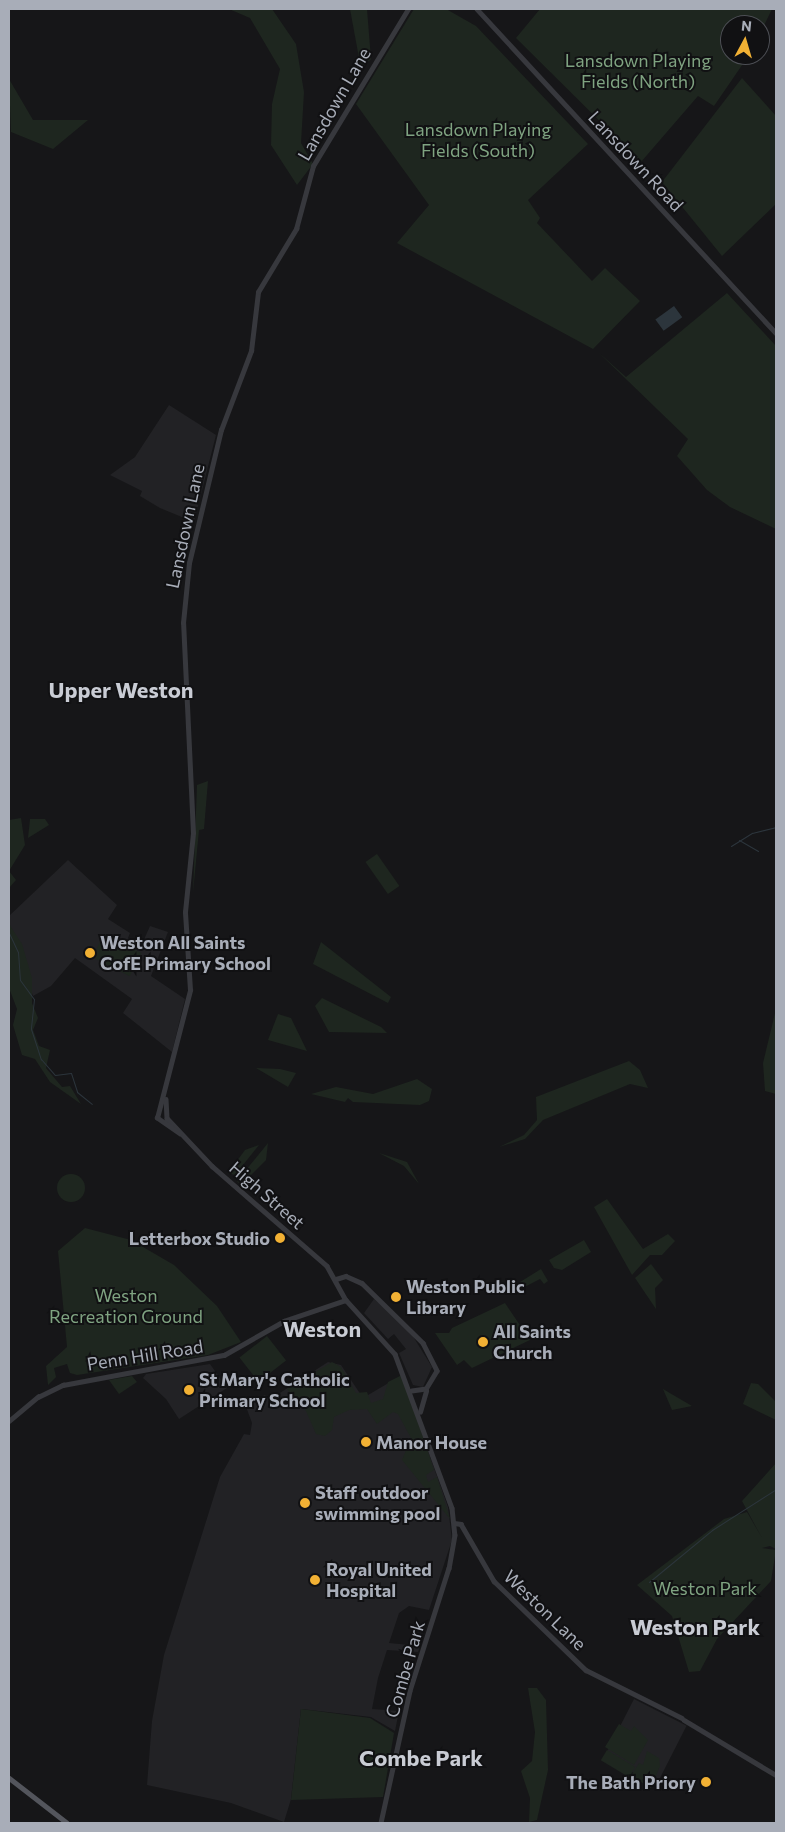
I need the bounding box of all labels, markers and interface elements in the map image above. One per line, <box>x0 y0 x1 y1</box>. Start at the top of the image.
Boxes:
north arrow <box>720 15 770 65</box>
text: N <box>740 17 753 35</box>
street label: Lansdown Lane <box>293 44 375 164</box>
park label: Lansdown Playing Fields (North) <box>565 50 711 92</box>
street label: Lansdown Road <box>584 106 688 216</box>
park label: Lansdown Playing Fields (South) <box>405 119 551 162</box>
street label: Lansdown Lane <box>161 462 209 590</box>
district label: Upper Weston <box>48 677 194 703</box>
place label: Weston All Saints CofE Primary School <box>100 932 271 974</box>
marker: Weston All Saints CofE Primary School <box>84 947 96 959</box>
street label: High Street <box>225 1157 309 1233</box>
place label: Letterbox Studio <box>129 1227 270 1249</box>
marker: Letterbox Studio <box>274 1232 286 1244</box>
place label: Weston Public Library <box>406 1276 525 1318</box>
park label: Weston Recreation Ground <box>49 1285 203 1328</box>
marker: Weston Public Library <box>390 1291 402 1303</box>
district label: Weston <box>283 1316 361 1342</box>
place label: All Saints Church <box>493 1321 571 1364</box>
street label: Penn Hill Road <box>85 1335 205 1375</box>
marker: All Saints Church <box>477 1336 489 1348</box>
place label: St Mary's Catholic Primary School <box>199 1369 350 1412</box>
marker: St Mary's Catholic Primary School <box>183 1384 195 1396</box>
place label: Manor House <box>376 1431 487 1453</box>
marker: Manor House <box>360 1436 372 1448</box>
place label: Staff outdoor swimming pool <box>315 1482 440 1525</box>
marker: Staff outdoor swimming pool <box>299 1497 311 1509</box>
place label: Royal United Hospital <box>326 1559 432 1602</box>
street label: Weston Lane <box>499 1565 591 1655</box>
marker: Royal United Hospital <box>308 1573 322 1587</box>
park label: Weston Park <box>653 1577 757 1599</box>
district label: Weston Park <box>630 1614 760 1640</box>
street label: Combe Park <box>381 1618 429 1720</box>
district label: Combe Park <box>359 1745 483 1771</box>
place label: The Bath Priory <box>566 1771 696 1793</box>
marker: The Bath Priory <box>700 1776 712 1788</box>

